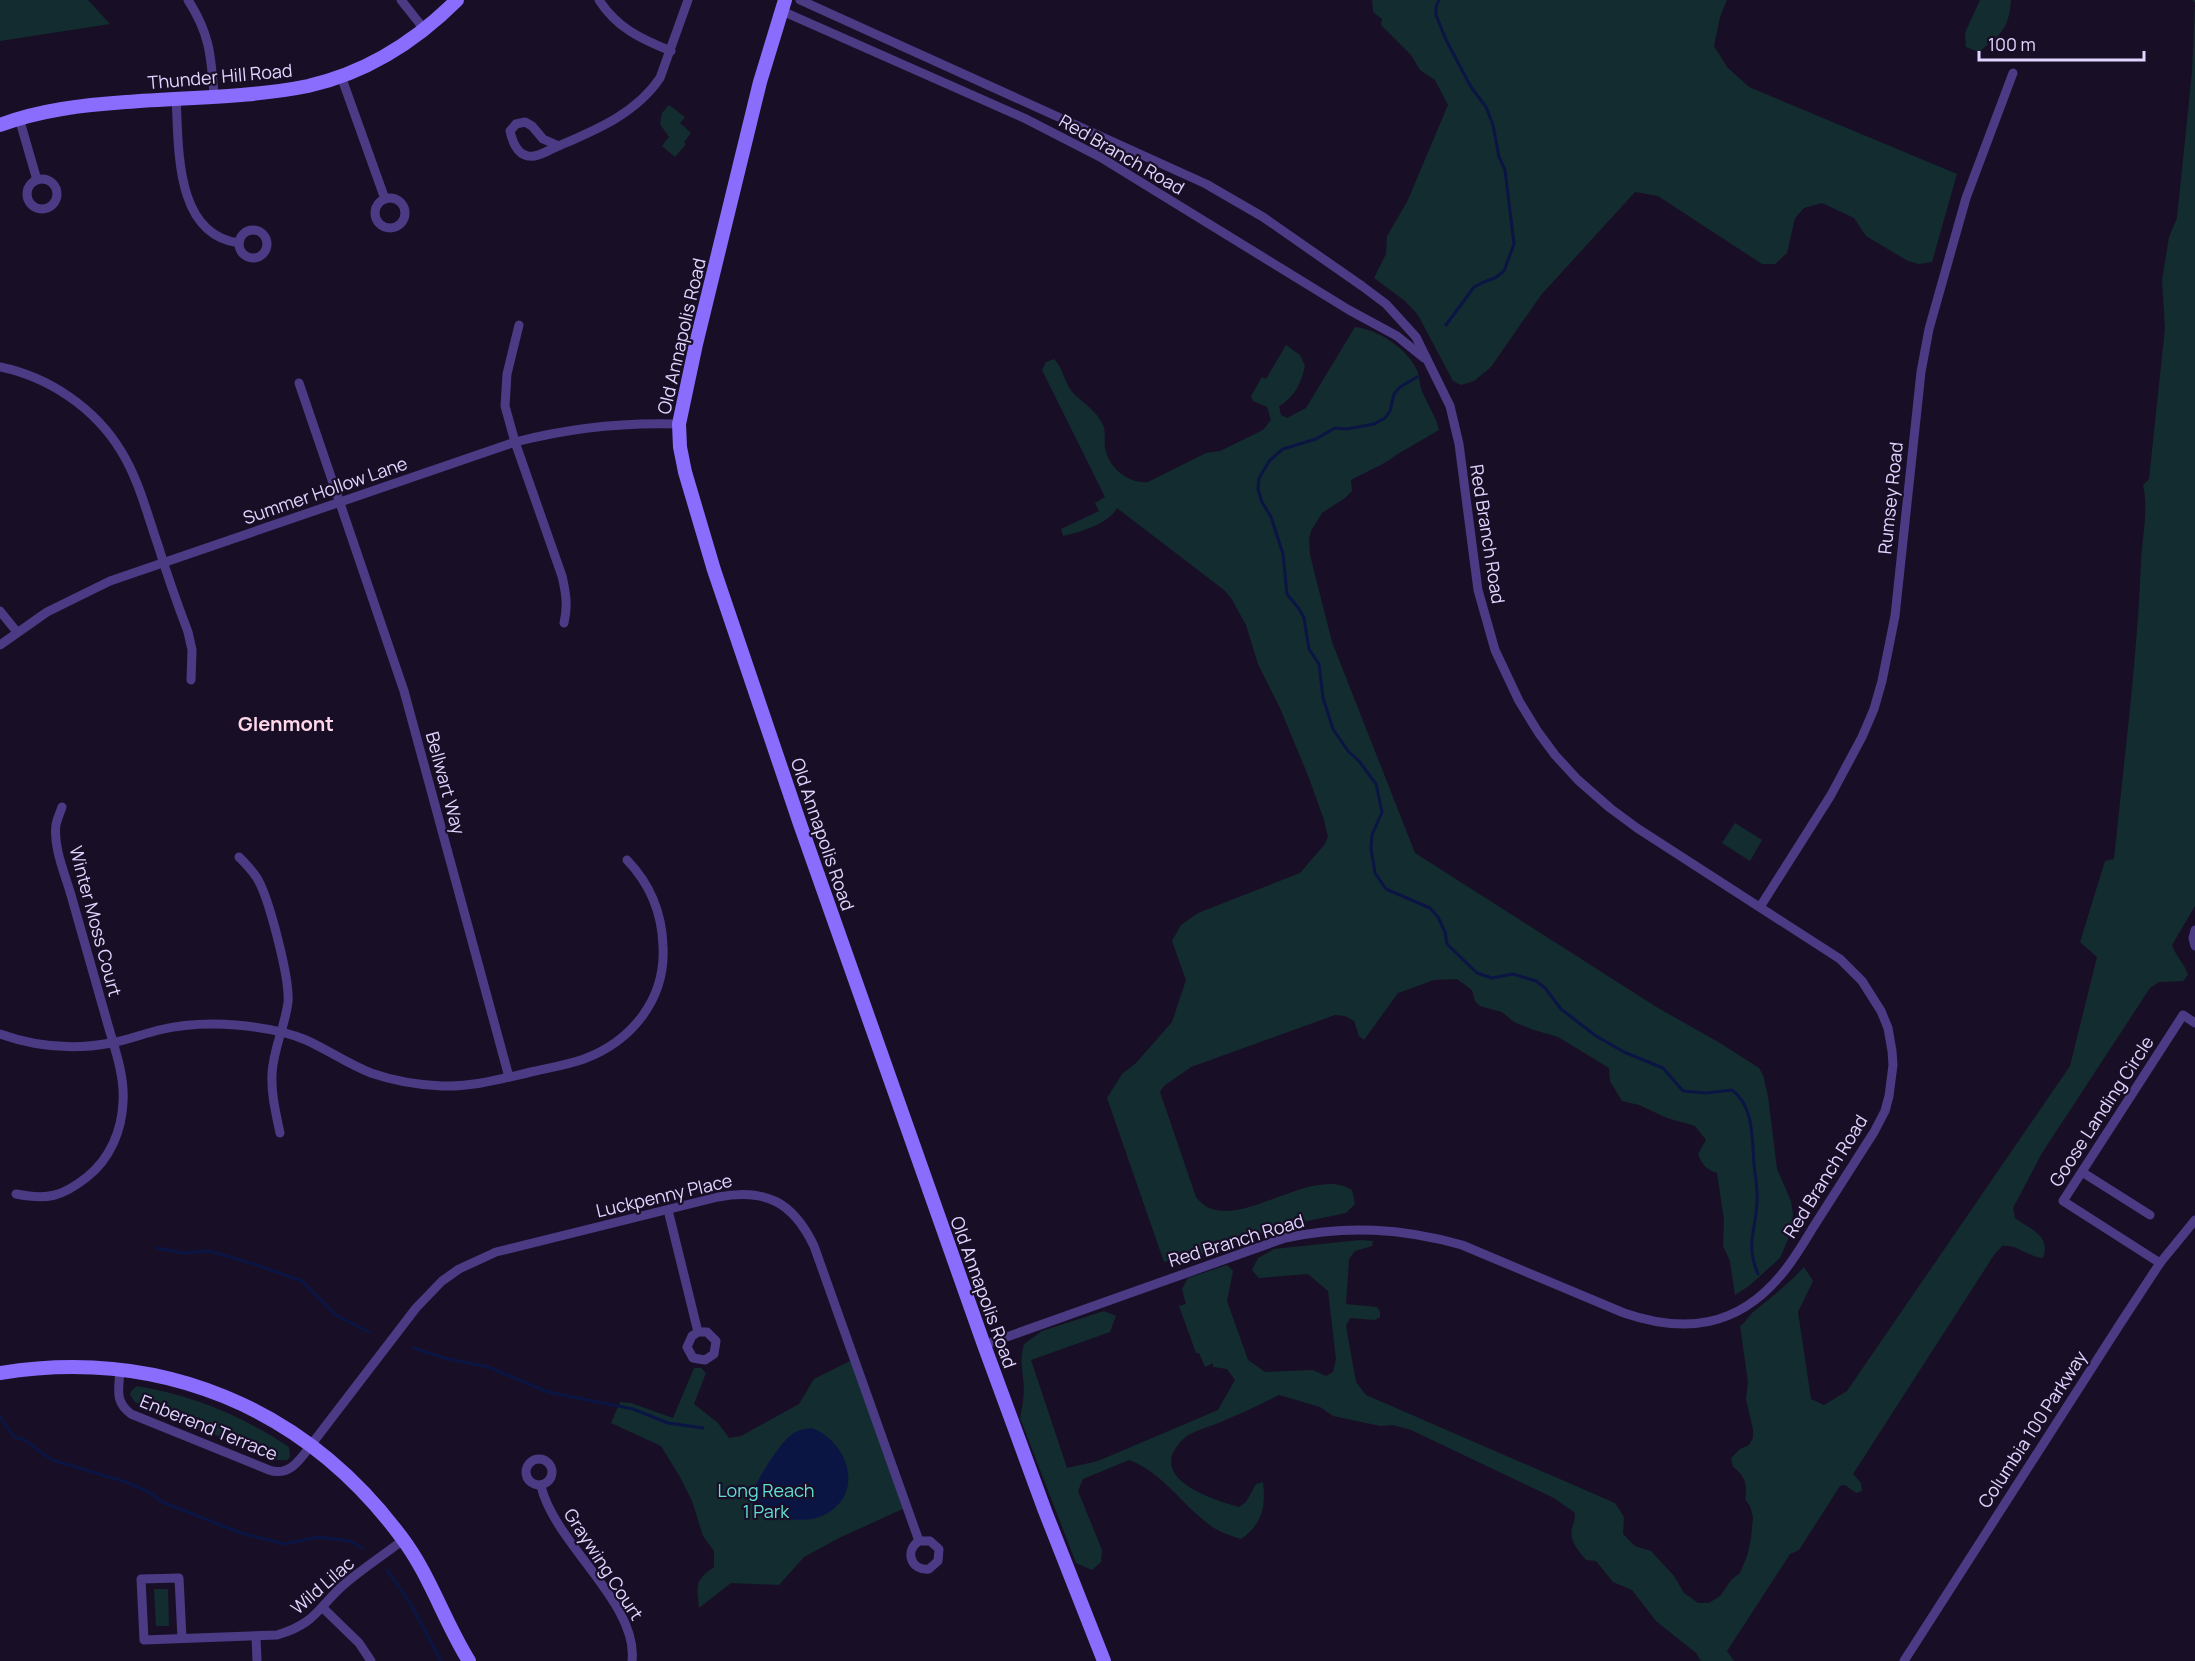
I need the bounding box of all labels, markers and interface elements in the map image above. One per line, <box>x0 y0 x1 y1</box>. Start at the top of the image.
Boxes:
scale bar <box>1979 24 2144 62</box>
text: 100 m <box>1988 32 2036 56</box>
street label: Thunder Hill Road <box>147 58 293 94</box>
street label: Red Branch Road <box>1055 108 1189 200</box>
street label: Old Annapolis Road <box>651 255 711 417</box>
street label: Rumsey Road <box>1872 441 1908 555</box>
street label: Summer Hollow Lane <box>240 451 410 529</box>
street label: Red Branch Road <box>1465 463 1511 605</box>
district label: Glenmont <box>238 710 334 737</box>
street label: Bellwart Way <box>421 729 471 838</box>
street label: Old Annapolis Road <box>786 755 860 913</box>
street label: Winter Moss Court <box>64 843 128 999</box>
street label: Goose Landing Circle <box>2043 1031 2159 1191</box>
street label: Red Branch Road <box>1778 1110 1872 1242</box>
street label: Luckpenny Place <box>594 1168 734 1222</box>
street label: Red Branch Road <box>1165 1208 1307 1272</box>
street label: Old Annapolis Road <box>945 1213 1023 1371</box>
street label: Columbia 100 Parkway <box>1972 1345 2092 1512</box>
street label: Enberend Terrace <box>137 1388 281 1466</box>
park label: Long Reach 1 Park <box>717 1478 815 1523</box>
street label: Graywing Court <box>559 1504 649 1624</box>
street label: Wild Lilac <box>285 1551 359 1619</box>

